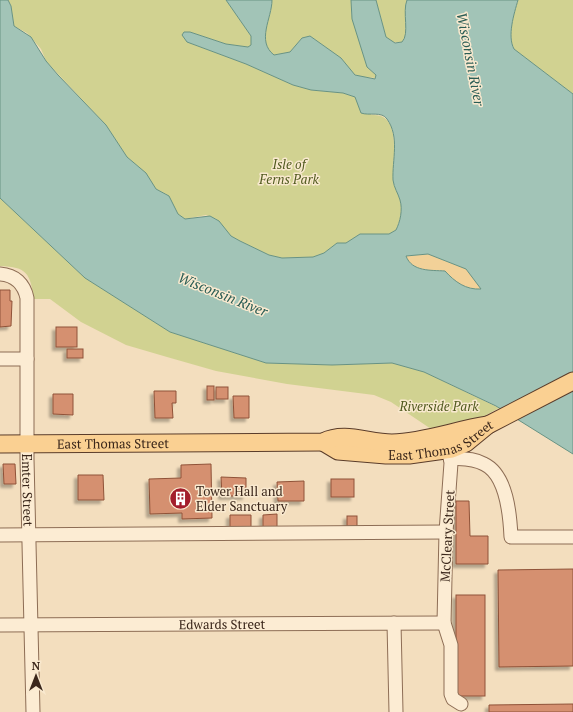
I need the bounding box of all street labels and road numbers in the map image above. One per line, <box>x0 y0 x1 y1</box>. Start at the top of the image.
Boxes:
street label: East Thomas Street <box>388 415 496 464</box>
street label: East Thomas Street <box>57 434 169 453</box>
street label: Emter Street <box>18 453 38 527</box>
street label: McCleary Street <box>436 489 458 583</box>
street label: Edwards Street <box>179 615 266 633</box>

